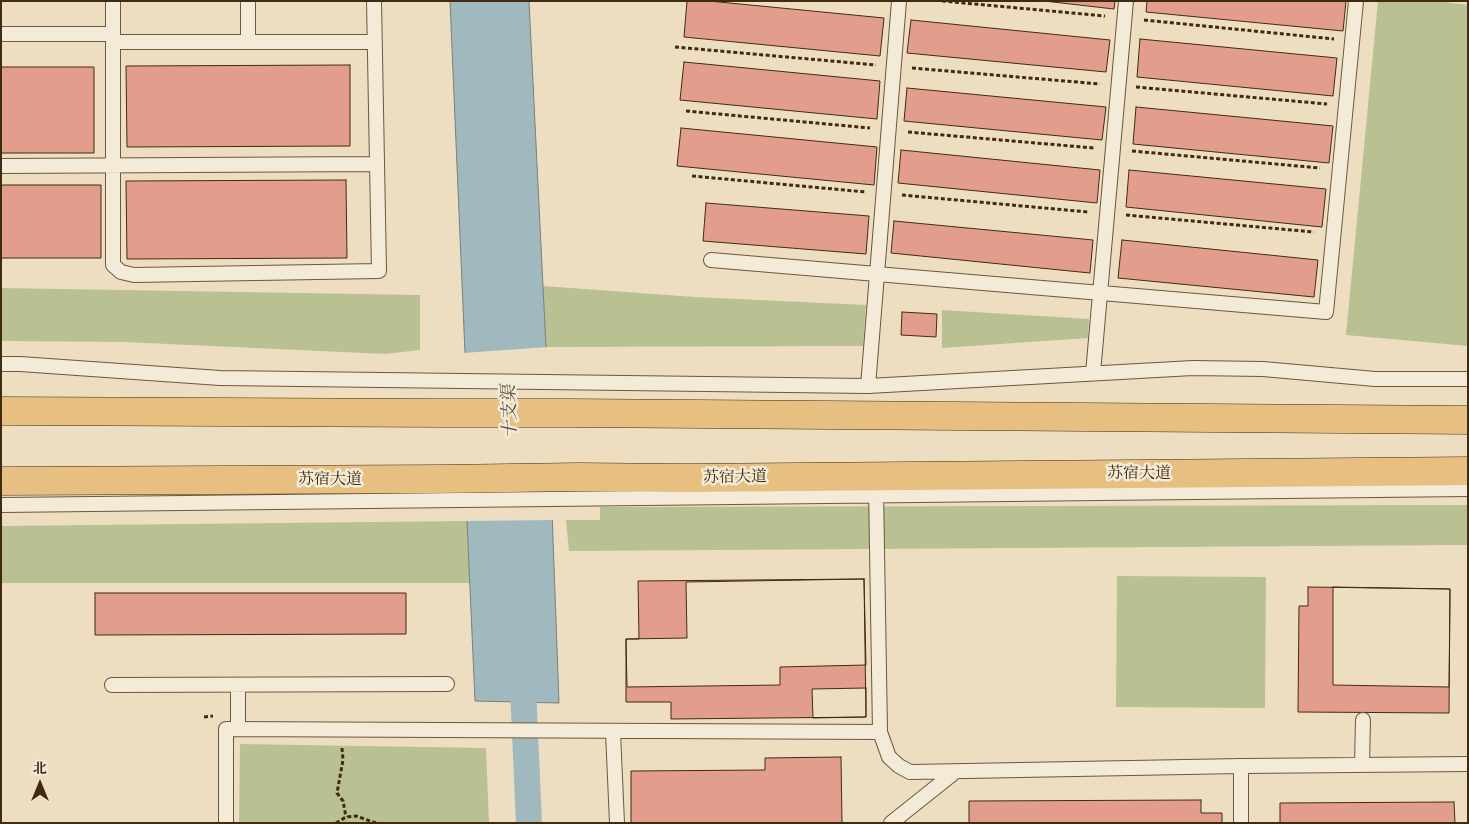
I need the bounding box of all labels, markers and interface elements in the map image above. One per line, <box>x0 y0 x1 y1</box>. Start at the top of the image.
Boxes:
water label: 十支渠 <box>499 385 523 439</box>
street label: 苏宿大道 <box>1107 464 1171 484</box>
street label: 苏宿大道 <box>703 468 767 488</box>
street label: 苏宿大道 <box>298 470 362 490</box>
north arrow <box>15 759 65 809</box>
text: 北 <box>33 759 47 778</box>

